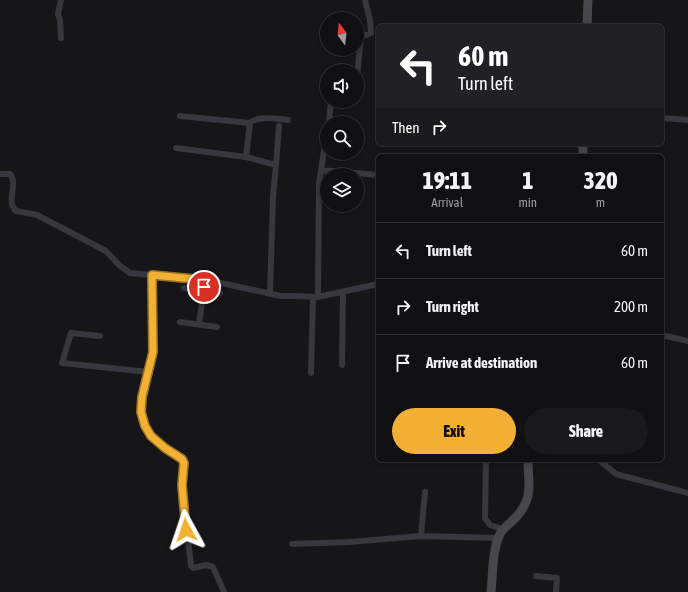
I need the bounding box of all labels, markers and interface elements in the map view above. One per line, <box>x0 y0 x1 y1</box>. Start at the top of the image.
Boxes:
north arrow <box>320 12 364 56</box>
map controls <box>320 12 364 212</box>
icon: left <box>392 40 444 92</box>
text: 60 m <box>458 40 508 72</box>
button: sound <box>320 64 364 108</box>
text: Turn left <box>458 73 513 94</box>
button: search <box>320 116 364 160</box>
icon: right <box>428 116 450 138</box>
text: Then <box>392 119 420 136</box>
text: 19:11 <box>423 167 472 194</box>
text: 1 <box>522 167 533 194</box>
text: 320 <box>584 167 617 194</box>
button: layers <box>320 168 364 212</box>
text: Arrival <box>431 195 463 210</box>
text: min <box>518 195 537 210</box>
text: m <box>596 195 605 210</box>
icon: left <box>392 240 414 262</box>
text: Turn left <box>426 242 472 259</box>
text: 60 m <box>621 242 648 259</box>
pin <box>187 270 221 304</box>
icon: arrive <box>193 276 215 298</box>
icon: right <box>392 296 414 318</box>
text: Turn right <box>426 298 479 315</box>
text: 200 m <box>614 298 648 315</box>
icon: arrive <box>392 352 414 374</box>
text: Arrive at destination <box>426 354 537 371</box>
text: 60 m <box>621 354 648 371</box>
button: Exit <box>392 408 516 454</box>
button: Share <box>524 408 648 454</box>
position arrow <box>165 509 207 551</box>

